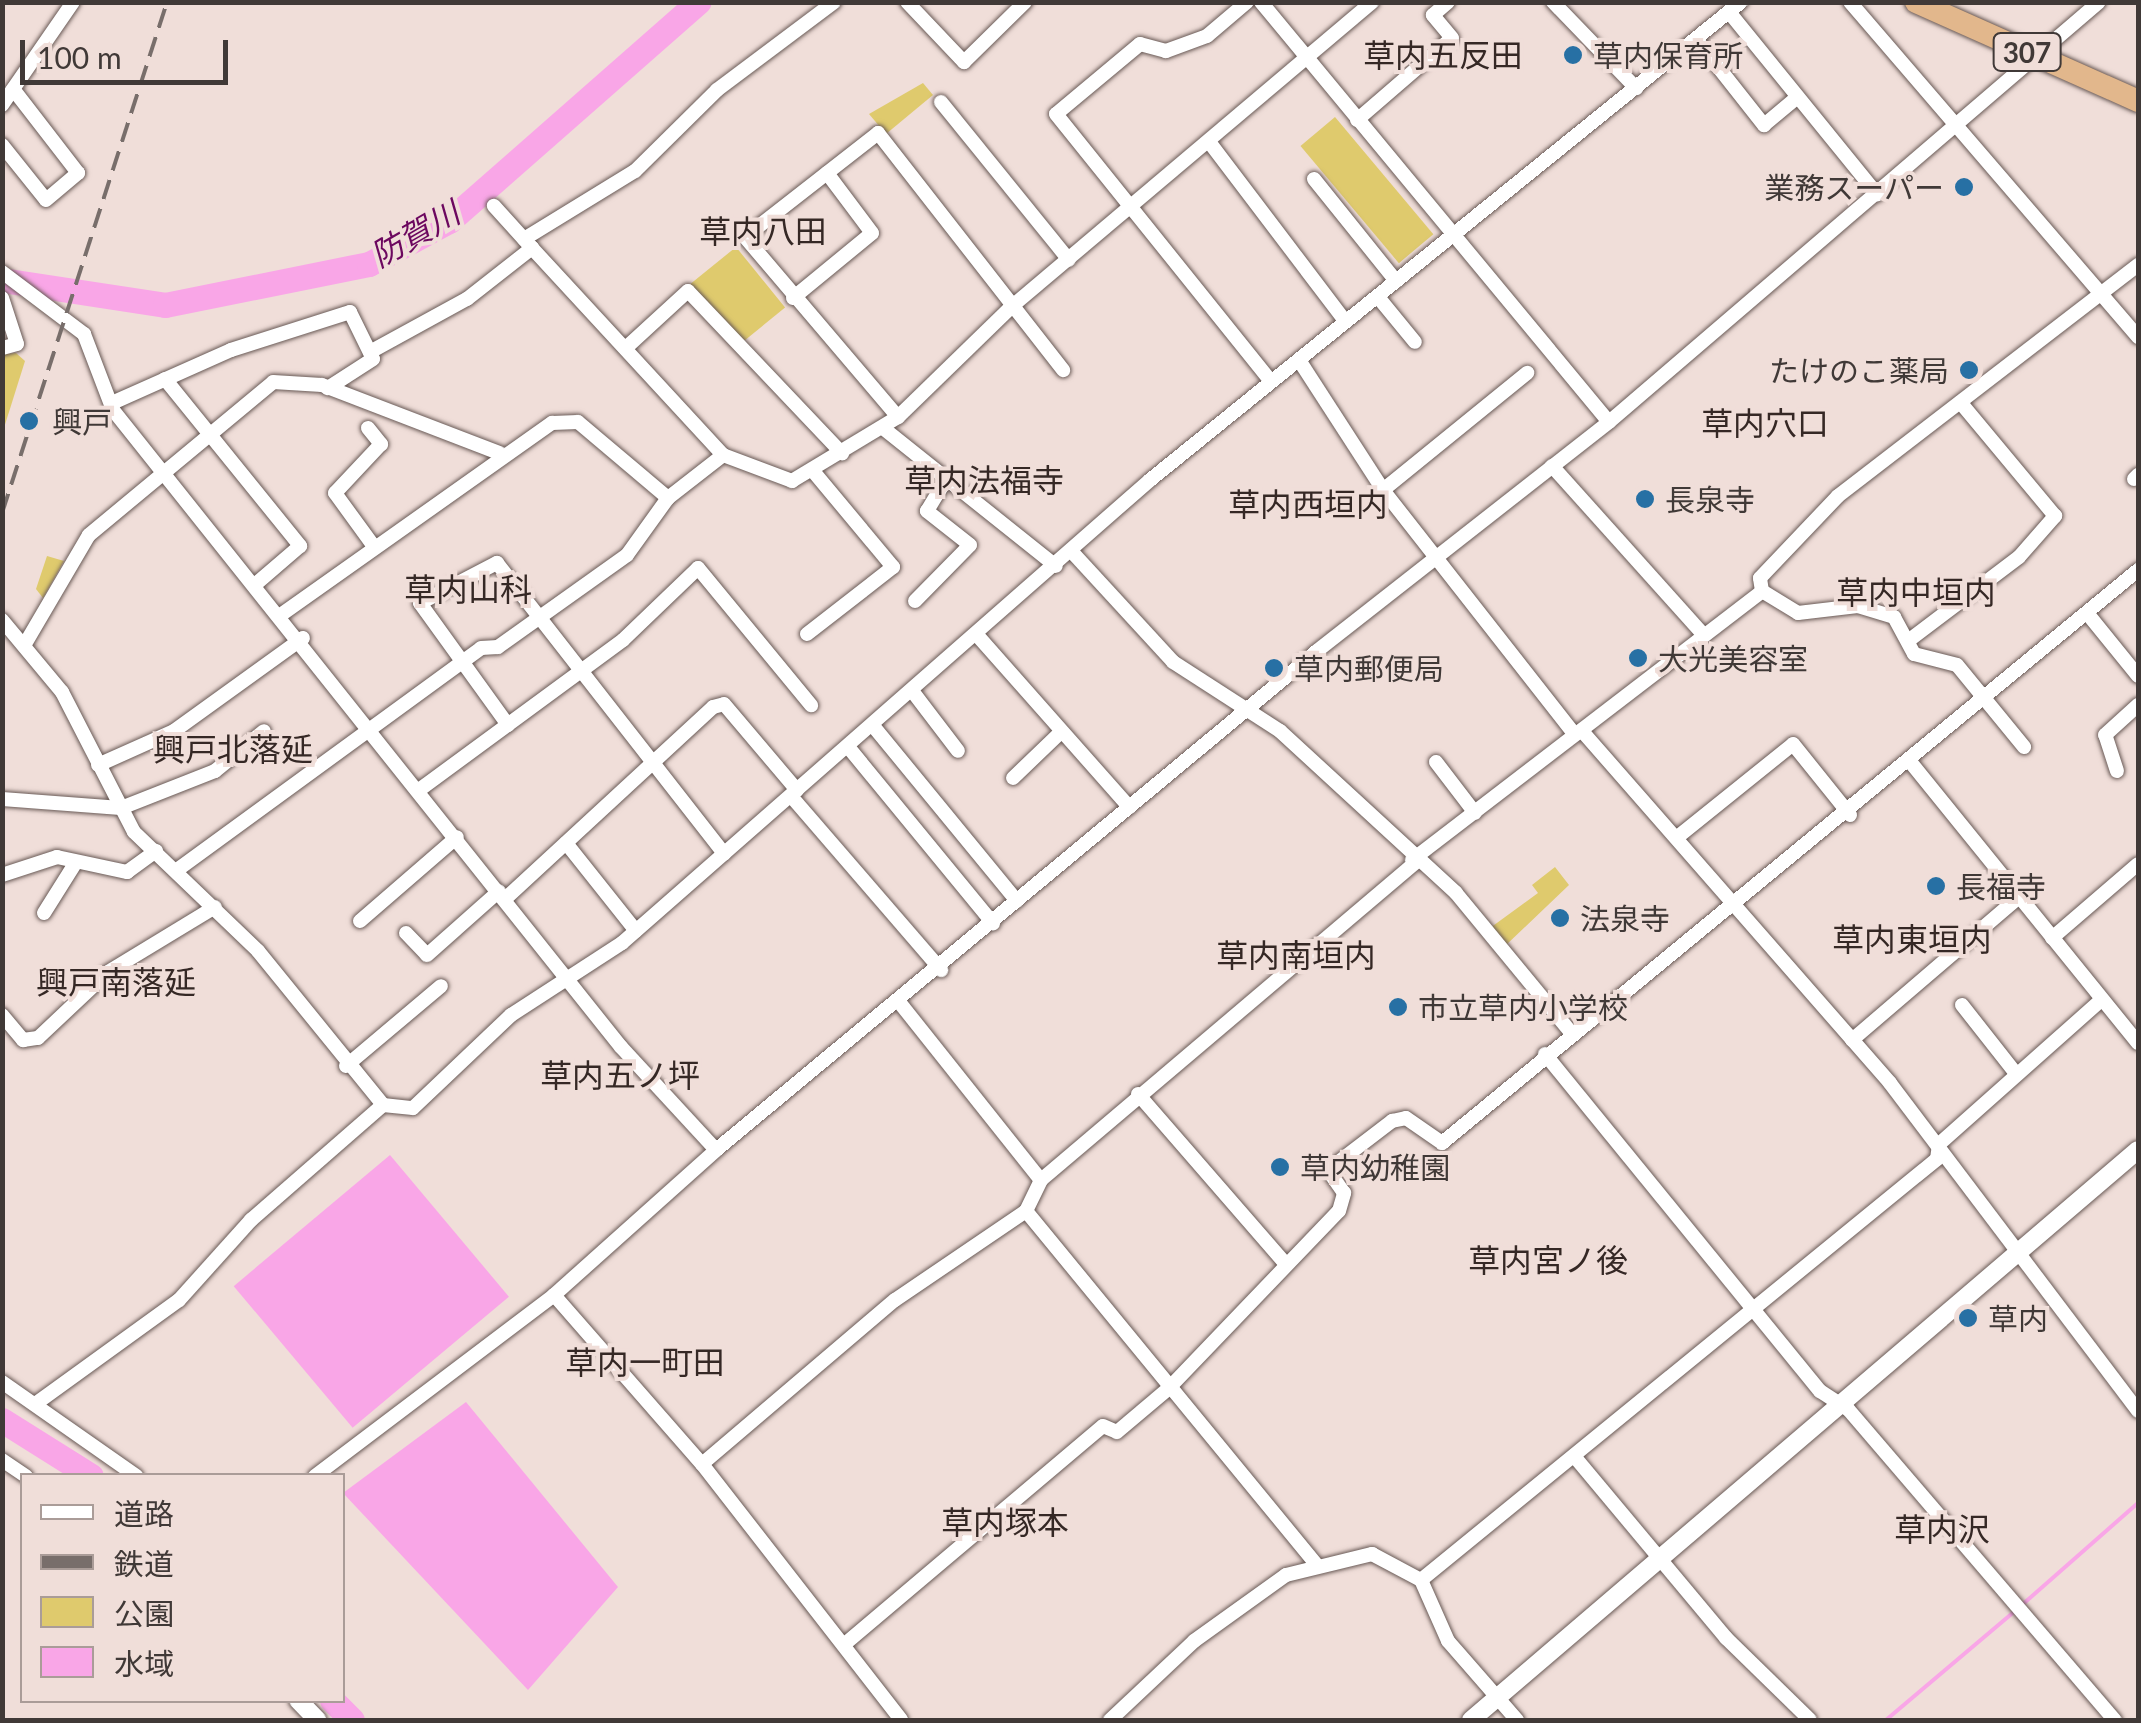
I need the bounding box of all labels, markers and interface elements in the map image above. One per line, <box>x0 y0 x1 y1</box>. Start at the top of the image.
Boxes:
scale bar <box>25 20 232 82</box>
road number: 307 <box>1992 29 2062 75</box>
district label: 草内五反田 <box>1363 36 1523 74</box>
place label: 草内保育所 <box>1593 37 1743 73</box>
text: 100 m <box>37 39 122 75</box>
marker: 草内保育所 <box>1562 44 1584 66</box>
place label: 業務スーパー <box>1764 169 1944 205</box>
marker: 業務スーパー <box>1953 176 1975 198</box>
water label: 防賀川 <box>364 193 466 275</box>
district label: 草内八田 <box>699 212 827 250</box>
place label: たけのこ薬局 <box>1769 352 1949 388</box>
marker: たけのこ薬局 <box>1958 359 1980 381</box>
place label: 興戸 <box>52 403 112 439</box>
district label: 草内穴口 <box>1701 404 1829 442</box>
marker: 興戸 <box>16 408 42 434</box>
district label: 草内法福寺 <box>904 461 1064 499</box>
place label: 長泉寺 <box>1665 481 1755 517</box>
district label: 草内西垣内 <box>1228 485 1388 523</box>
marker: 長泉寺 <box>1634 488 1656 510</box>
district label: 草内山科 <box>404 570 532 608</box>
district label: 草内中垣内 <box>1836 573 1996 611</box>
place label: 大光美容室 <box>1658 640 1808 676</box>
marker: 大光美容室 <box>1627 647 1649 669</box>
place label: 草内郵便局 <box>1294 650 1444 686</box>
marker: 草内郵便局 <box>1263 657 1285 679</box>
district label: 興戸北落延 <box>153 730 313 768</box>
place label: 長福寺 <box>1956 868 2046 904</box>
marker: 長福寺 <box>1925 875 1947 897</box>
place label: 法泉寺 <box>1580 900 1670 936</box>
marker: 法泉寺 <box>1549 907 1571 929</box>
district label: 草内東垣内 <box>1832 920 1992 958</box>
district label: 草内南垣内 <box>1216 936 1376 974</box>
district label: 興戸南落延 <box>36 963 196 1001</box>
place label: 市立草内小学校 <box>1418 989 1628 1025</box>
marker: 市立草内小学校 <box>1387 996 1409 1018</box>
district label: 草内五ノ坪 <box>540 1056 700 1094</box>
place label: 草内幼稚園 <box>1300 1149 1450 1185</box>
marker: 草内幼稚園 <box>1269 1156 1291 1178</box>
district label: 草内宮ノ後 <box>1468 1241 1628 1279</box>
place label: 草内 <box>1988 1300 2048 1336</box>
marker: 草内 <box>1957 1307 1979 1329</box>
district label: 草内一町田 <box>565 1343 725 1381</box>
legend <box>20 1473 345 1703</box>
text: 道路 <box>114 1495 174 1531</box>
district label: 草内塚本 <box>941 1503 1069 1541</box>
district label: 草内沢 <box>1894 1510 1990 1548</box>
text: 鉄道 <box>114 1545 174 1581</box>
text: 公園 <box>114 1595 174 1631</box>
text: 水域 <box>114 1645 174 1681</box>

